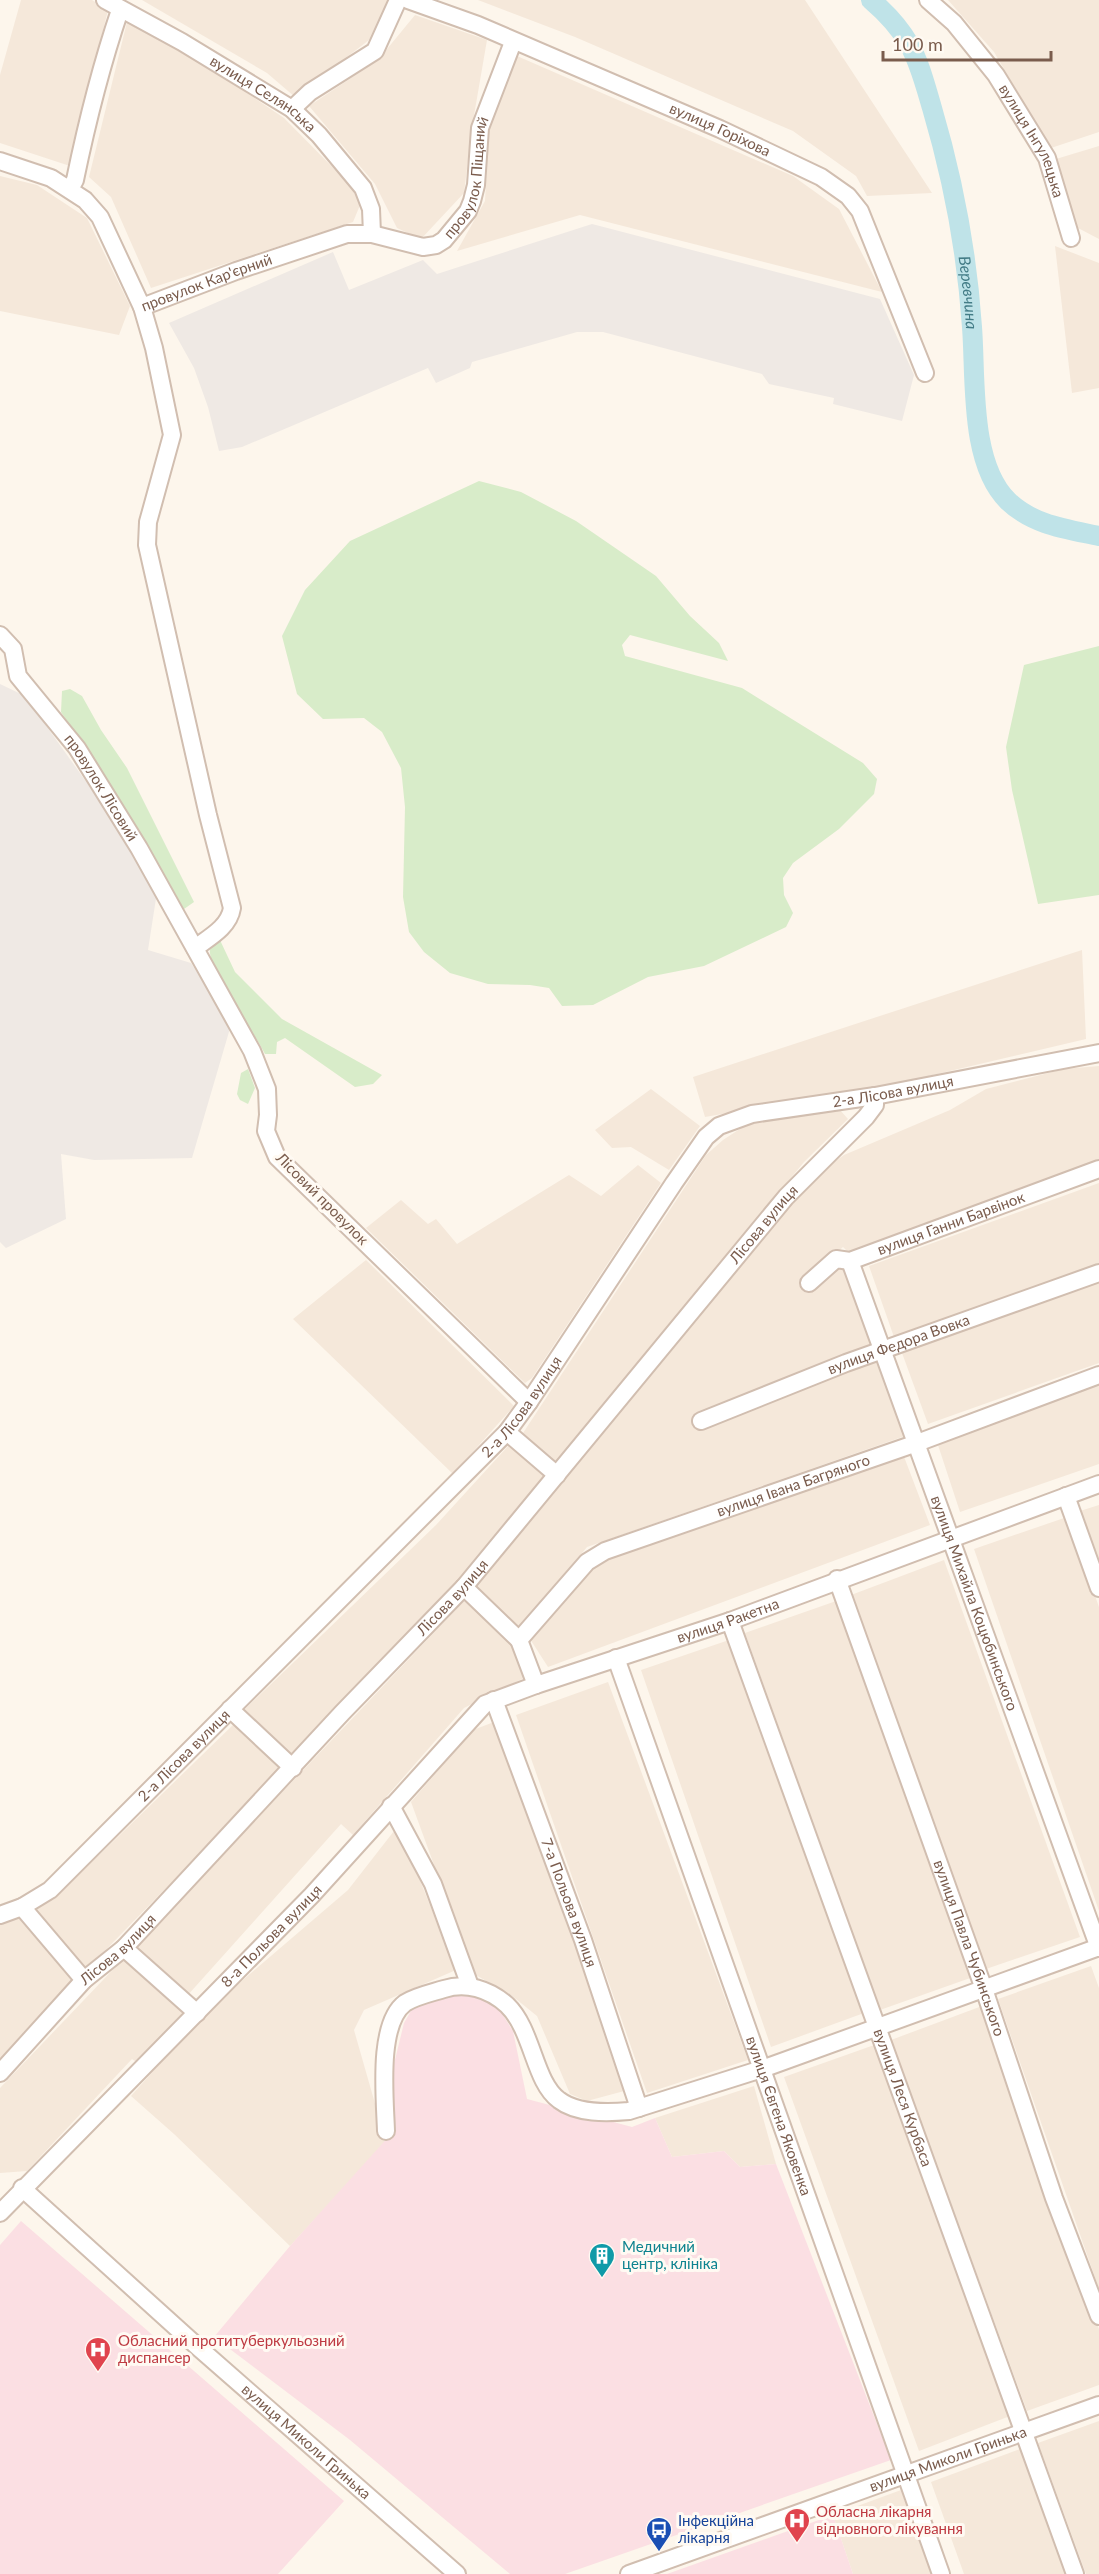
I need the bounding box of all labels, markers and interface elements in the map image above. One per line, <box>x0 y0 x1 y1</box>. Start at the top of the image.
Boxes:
scale bar <box>883 24 1051 62</box>
text: 100 m <box>892 33 943 55</box>
street label: вулиця Селянська <box>207 51 320 135</box>
street label: вулиця Інгулецька <box>996 80 1068 200</box>
street label: вулиця Горіхова <box>667 98 774 160</box>
street label: провулок Піщаний <box>439 113 492 242</box>
street label: провулок Кар'єрний <box>138 250 274 315</box>
water label: Веревчина <box>956 255 982 330</box>
street label: провулок Лісовий <box>61 730 142 844</box>
street label: 2-а Лісова вулиця <box>831 1071 955 1110</box>
street label: Лісовий провулок <box>272 1148 373 1248</box>
street label: Лісова вулиця <box>724 1181 801 1267</box>
street label: вулиця Ганни Барвінок <box>875 1187 1027 1258</box>
street label: вулиця Федора Вовка <box>825 1310 972 1378</box>
street label: 2-а Лісова вулиця <box>477 1352 565 1461</box>
street label: вулиця Івана Багряного <box>714 1450 872 1520</box>
street label: вулиця Михайла Коцюбинського <box>928 1493 1022 1713</box>
street label: Лісова вулиця <box>412 1555 491 1639</box>
street label: вулиця Ракетна <box>674 1594 781 1646</box>
street label: 2-а Лісова вулиця <box>134 1705 233 1805</box>
street label: 7-а Польова вулиця <box>538 1835 601 1969</box>
street label: вулиця Павла Чубинського <box>930 1857 1009 2038</box>
street label: 8-а Польова вулиця <box>217 1880 325 1990</box>
street label: Лісова вулиця <box>75 1910 159 1989</box>
street label: вулиця Леся Курбаса <box>870 2026 937 2169</box>
street label: вулиця Євгена Яковенка <box>743 2034 816 2198</box>
place label: Медичний центр, клініка <box>622 2237 718 2272</box>
building icon: Медичний центр, клініка <box>587 2241 617 2279</box>
place label: Обласний протитуберкульозний диспансер <box>118 2331 345 2366</box>
hospital icon: Обласний протитуберкульозний диспансер <box>83 2335 113 2373</box>
street label: вулиця Миколи Гринька <box>238 2380 375 2502</box>
street label: вулиця Миколи Гринька <box>867 2422 1029 2495</box>
place label: Обласна лікарня відновного лікування <box>816 2502 963 2537</box>
hospital icon: Обласна лікарня відновного лікування <box>782 2506 812 2544</box>
place label: Інфекційна лікарня <box>678 2511 754 2546</box>
bus stop icon: Інфекційна лікарня <box>644 2515 674 2553</box>

